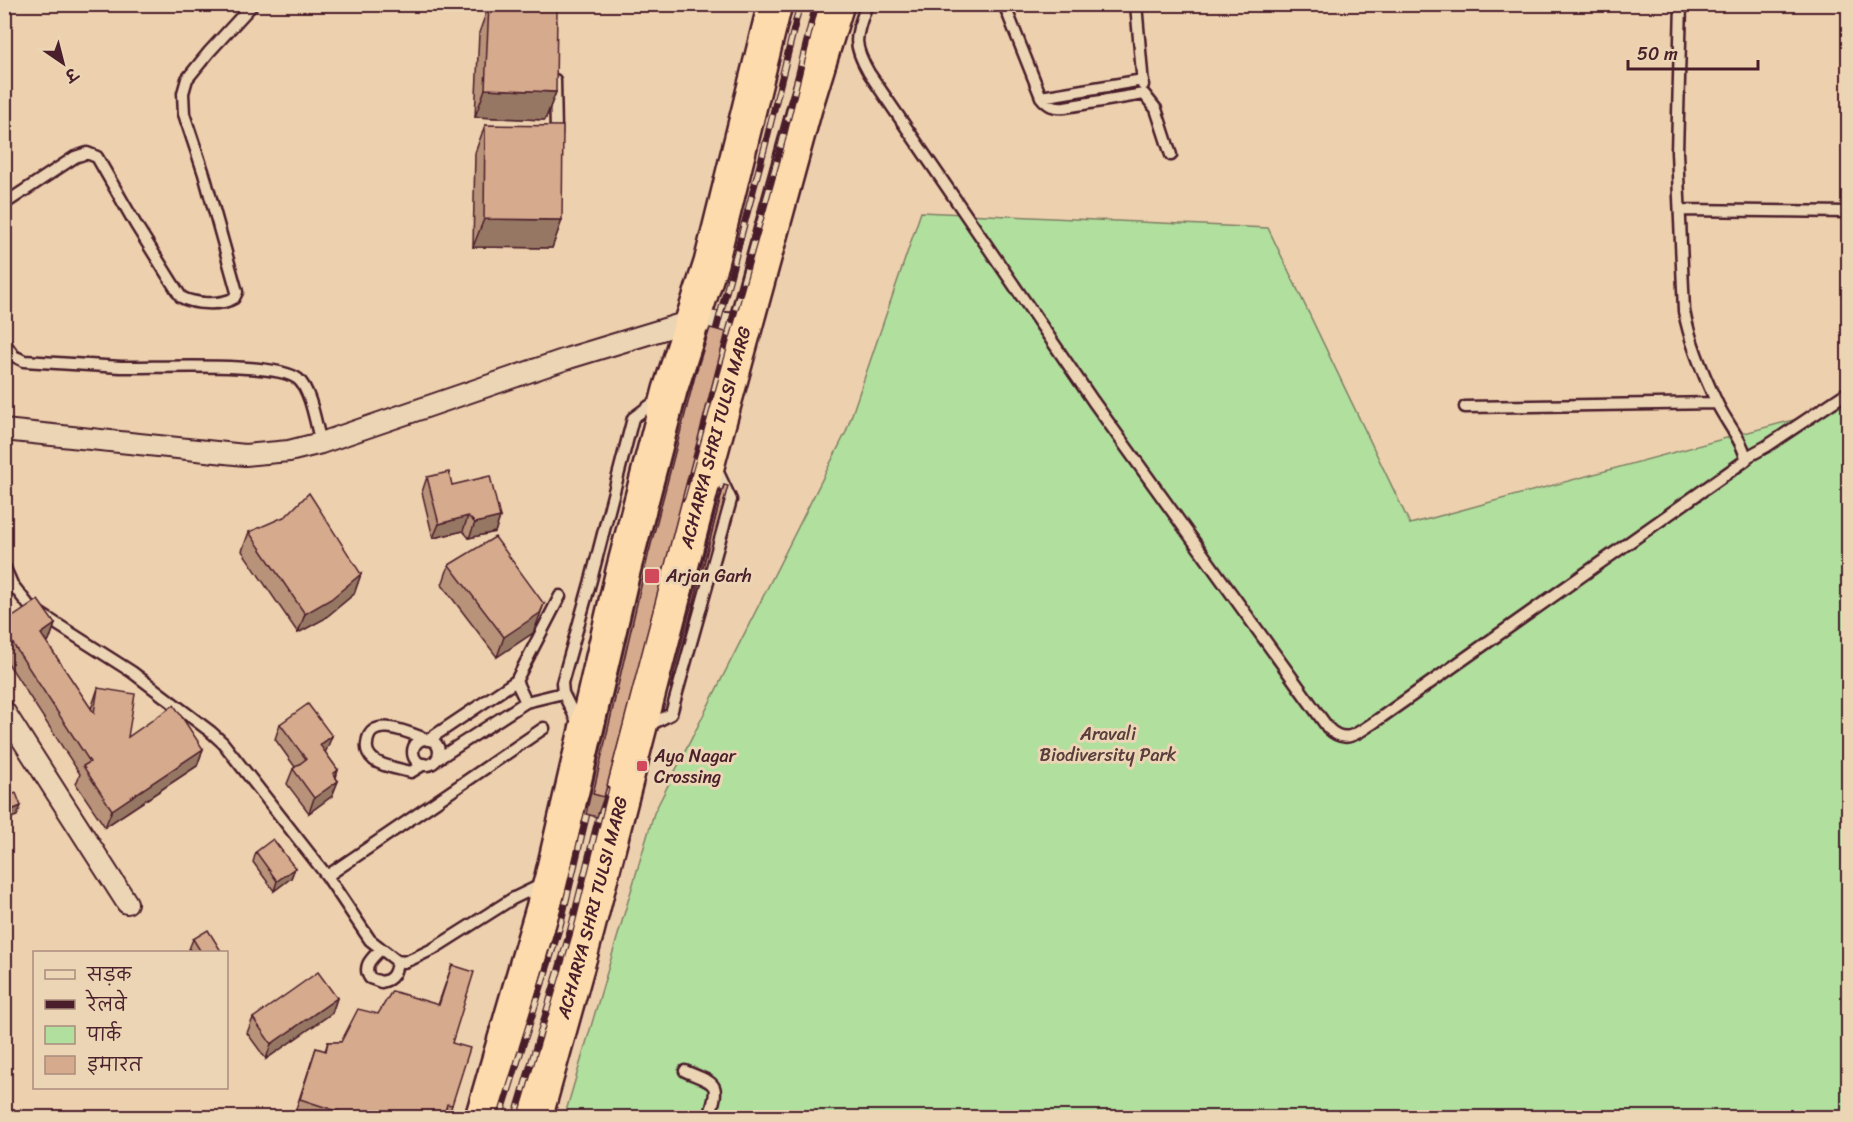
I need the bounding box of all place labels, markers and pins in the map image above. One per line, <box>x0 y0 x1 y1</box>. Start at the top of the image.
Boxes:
place label: Arjan Garh <box>665 560 752 592</box>
marker: Arjan Garh <box>643 567 661 585</box>
place label: Aya Nagar Crossing <box>653 740 738 793</box>
marker: Aya Nagar Crossing <box>635 759 649 773</box>

